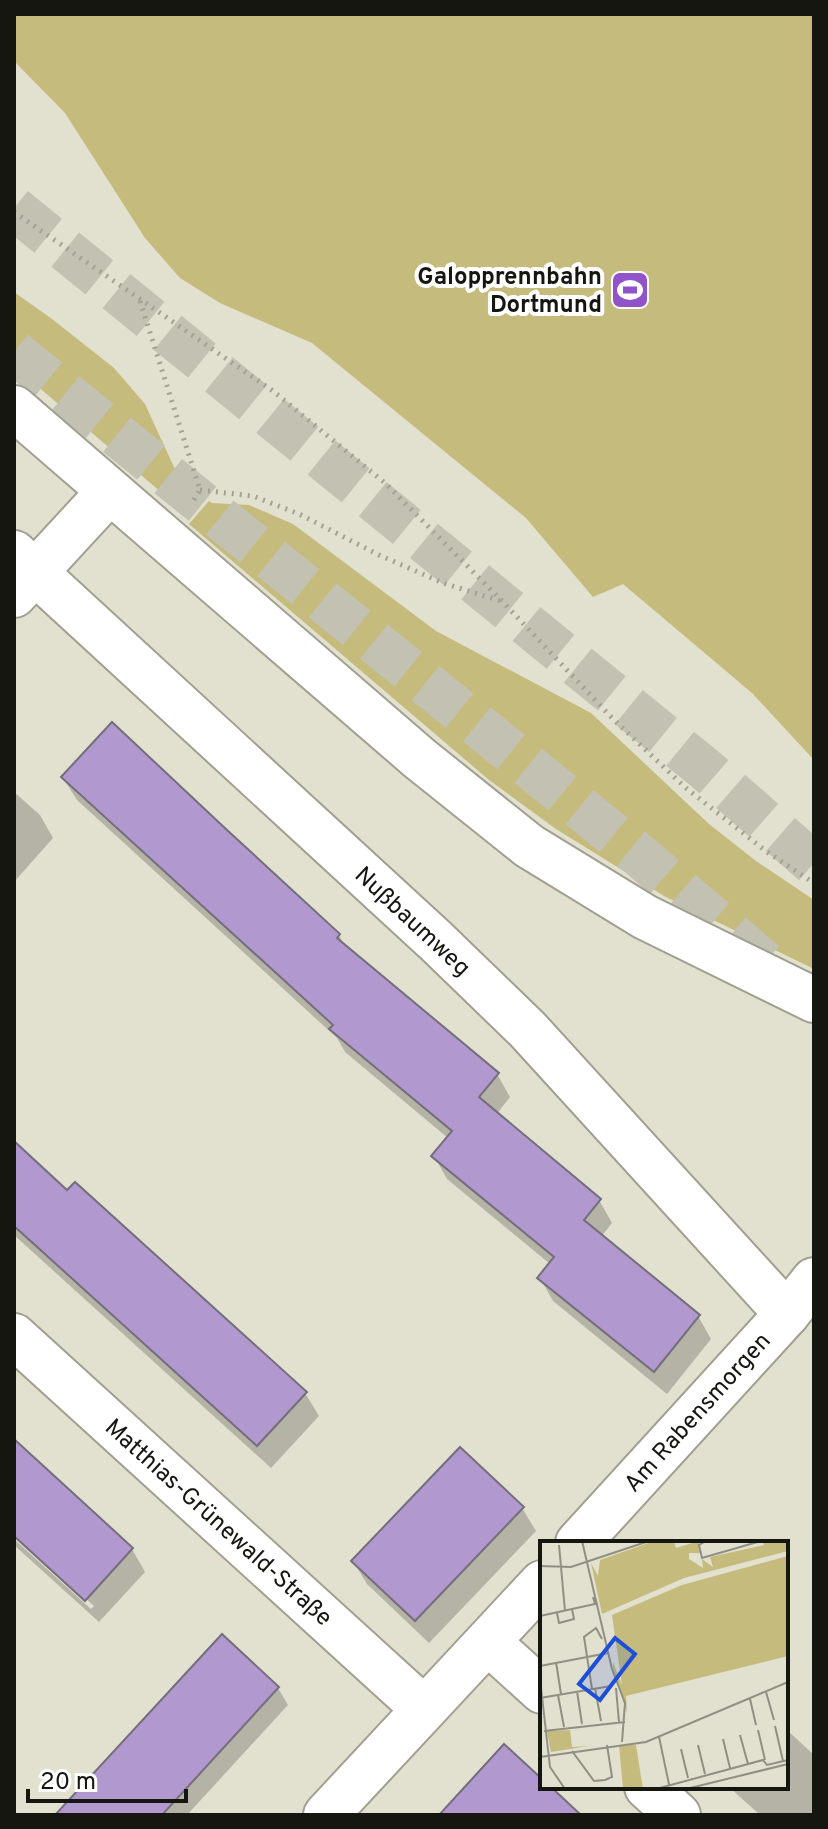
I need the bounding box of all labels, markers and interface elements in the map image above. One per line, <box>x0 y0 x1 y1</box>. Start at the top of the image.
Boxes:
place label: Galopprennbahn Dortmund <box>417 263 602 321</box>
sports icon: Galopprennbahn Dortmund <box>609 269 651 311</box>
street label: Nußbaumweg <box>347 861 476 984</box>
street label: Am Rabensmorgen <box>619 1327 778 1500</box>
street label: Matthias-Grünewald-Straße <box>98 1413 338 1634</box>
inset map <box>540 1541 788 1789</box>
scale bar <box>28 1753 186 1803</box>
text: 20 m <box>40 1768 96 1798</box>

